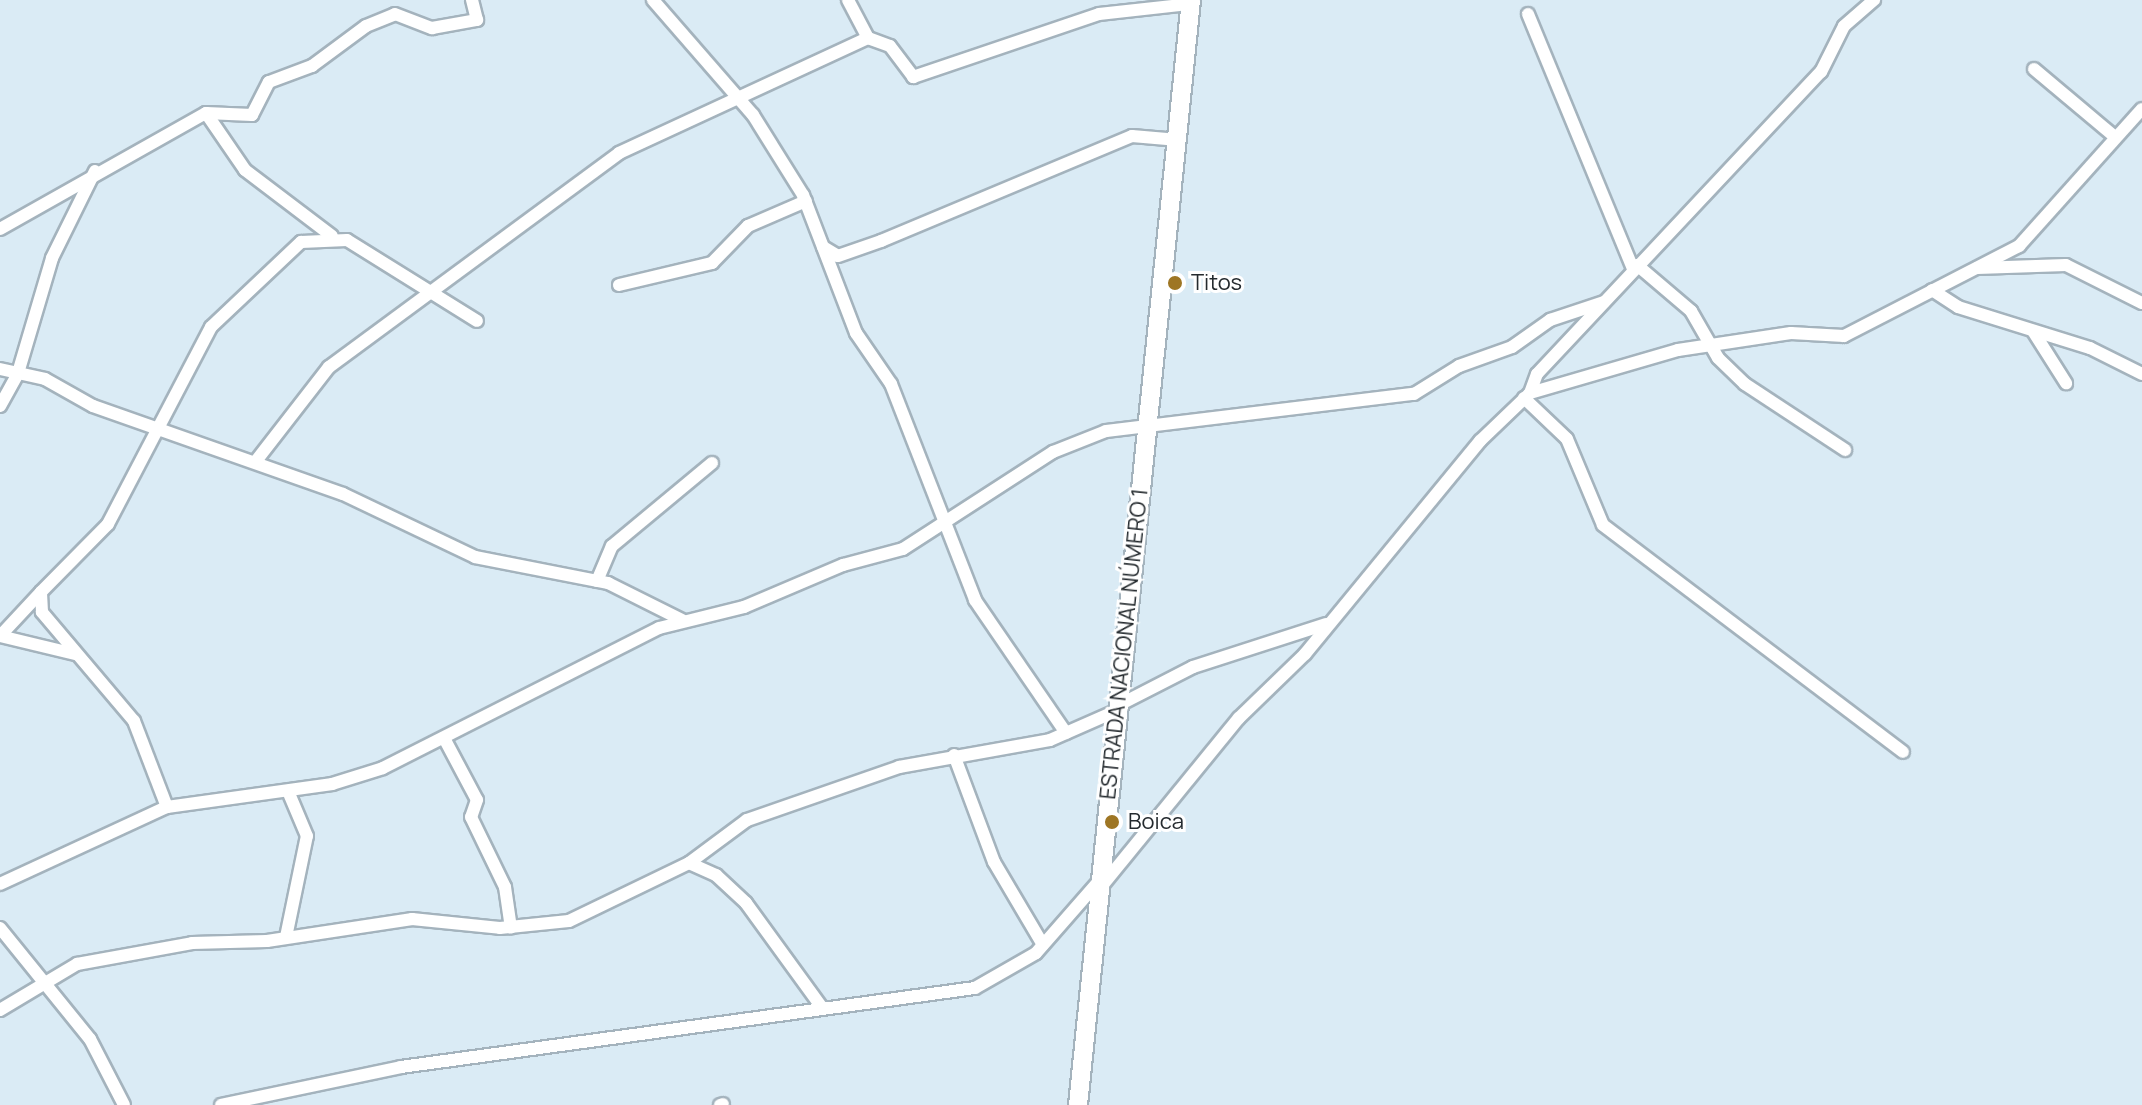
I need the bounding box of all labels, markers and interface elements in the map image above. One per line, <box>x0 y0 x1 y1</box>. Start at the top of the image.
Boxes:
place label: Titos <box>1191 270 1242 296</box>
marker: Titos <box>1166 274 1184 292</box>
street label: ESTRADA NACIONAL NÚMERO 1 <box>1094 487 1154 801</box>
place label: Boica <box>1128 809 1184 835</box>
marker: Boica <box>1103 813 1121 831</box>

